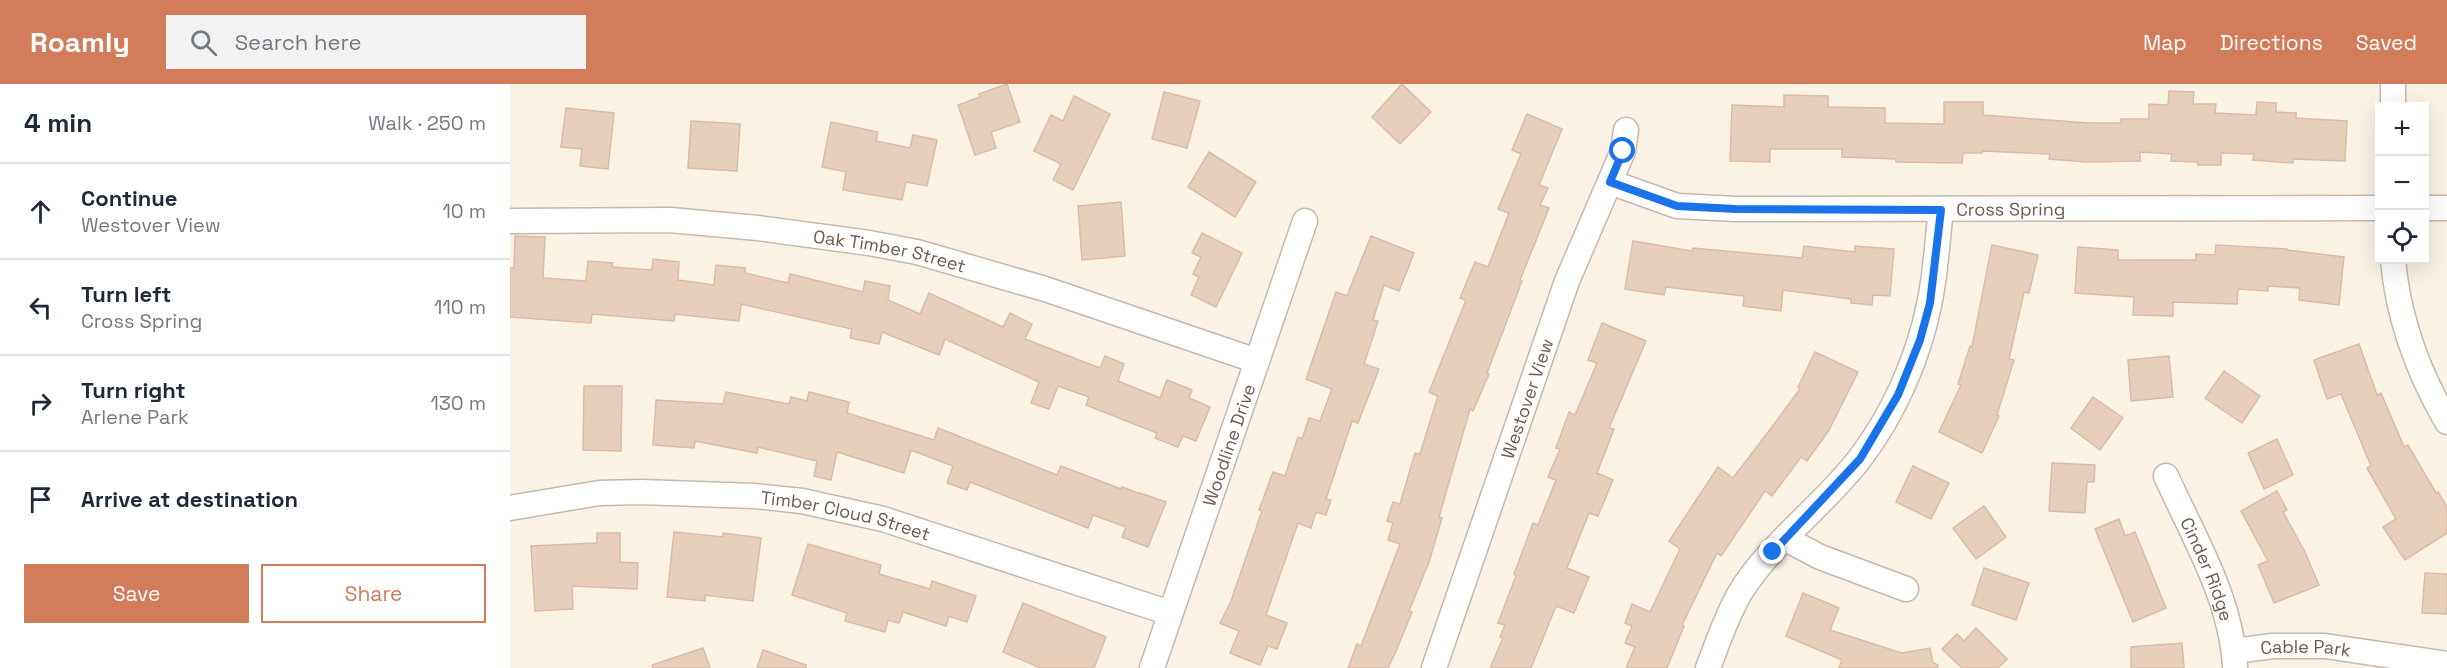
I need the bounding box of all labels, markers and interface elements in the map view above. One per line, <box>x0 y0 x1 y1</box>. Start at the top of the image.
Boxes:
search box <box>166 15 586 69</box>
text: Roamly <box>30 24 130 60</box>
icon: search <box>187 26 220 59</box>
text: Search here <box>235 28 361 56</box>
text: Map <box>2143 29 2187 56</box>
text: Directions <box>2220 29 2323 56</box>
text: Saved <box>2356 29 2417 56</box>
map controls <box>2375 102 2429 264</box>
button: + <box>2375 102 2429 156</box>
text: 4 min <box>24 106 92 140</box>
text: Walk · 250 m <box>368 110 486 136</box>
route start <box>1609 137 1635 163</box>
button: − <box>2375 156 2429 210</box>
text: Continue <box>81 184 177 212</box>
icon: ahead <box>24 195 57 228</box>
street label: Cross Spring <box>1956 197 2065 220</box>
text: 10 m <box>442 198 486 224</box>
button: locate <box>2375 210 2429 264</box>
text: Westover View <box>81 212 221 238</box>
street label: Oak Timber Street <box>812 224 969 277</box>
text: Turn left <box>81 280 171 308</box>
icon: left <box>24 291 57 324</box>
text: 110 m <box>434 294 486 320</box>
text: Cross Spring <box>81 308 202 334</box>
street label: Westover View <box>1495 335 1558 462</box>
text: Turn right <box>81 376 186 404</box>
street label: Woodline Drive <box>1197 381 1260 509</box>
icon: right <box>24 387 57 420</box>
text: 130 m <box>430 390 486 416</box>
text: Arlene Park <box>81 404 189 430</box>
icon: arrive <box>24 483 57 516</box>
text: Arrive at destination <box>81 485 298 513</box>
street label: Timber Cloud Street <box>760 485 933 545</box>
street label: Cinder Ridge <box>2176 513 2239 623</box>
route end <box>1759 538 1785 564</box>
button: Save <box>24 564 249 623</box>
button: Share <box>261 564 486 623</box>
street label: Cable Park <box>2259 635 2353 661</box>

